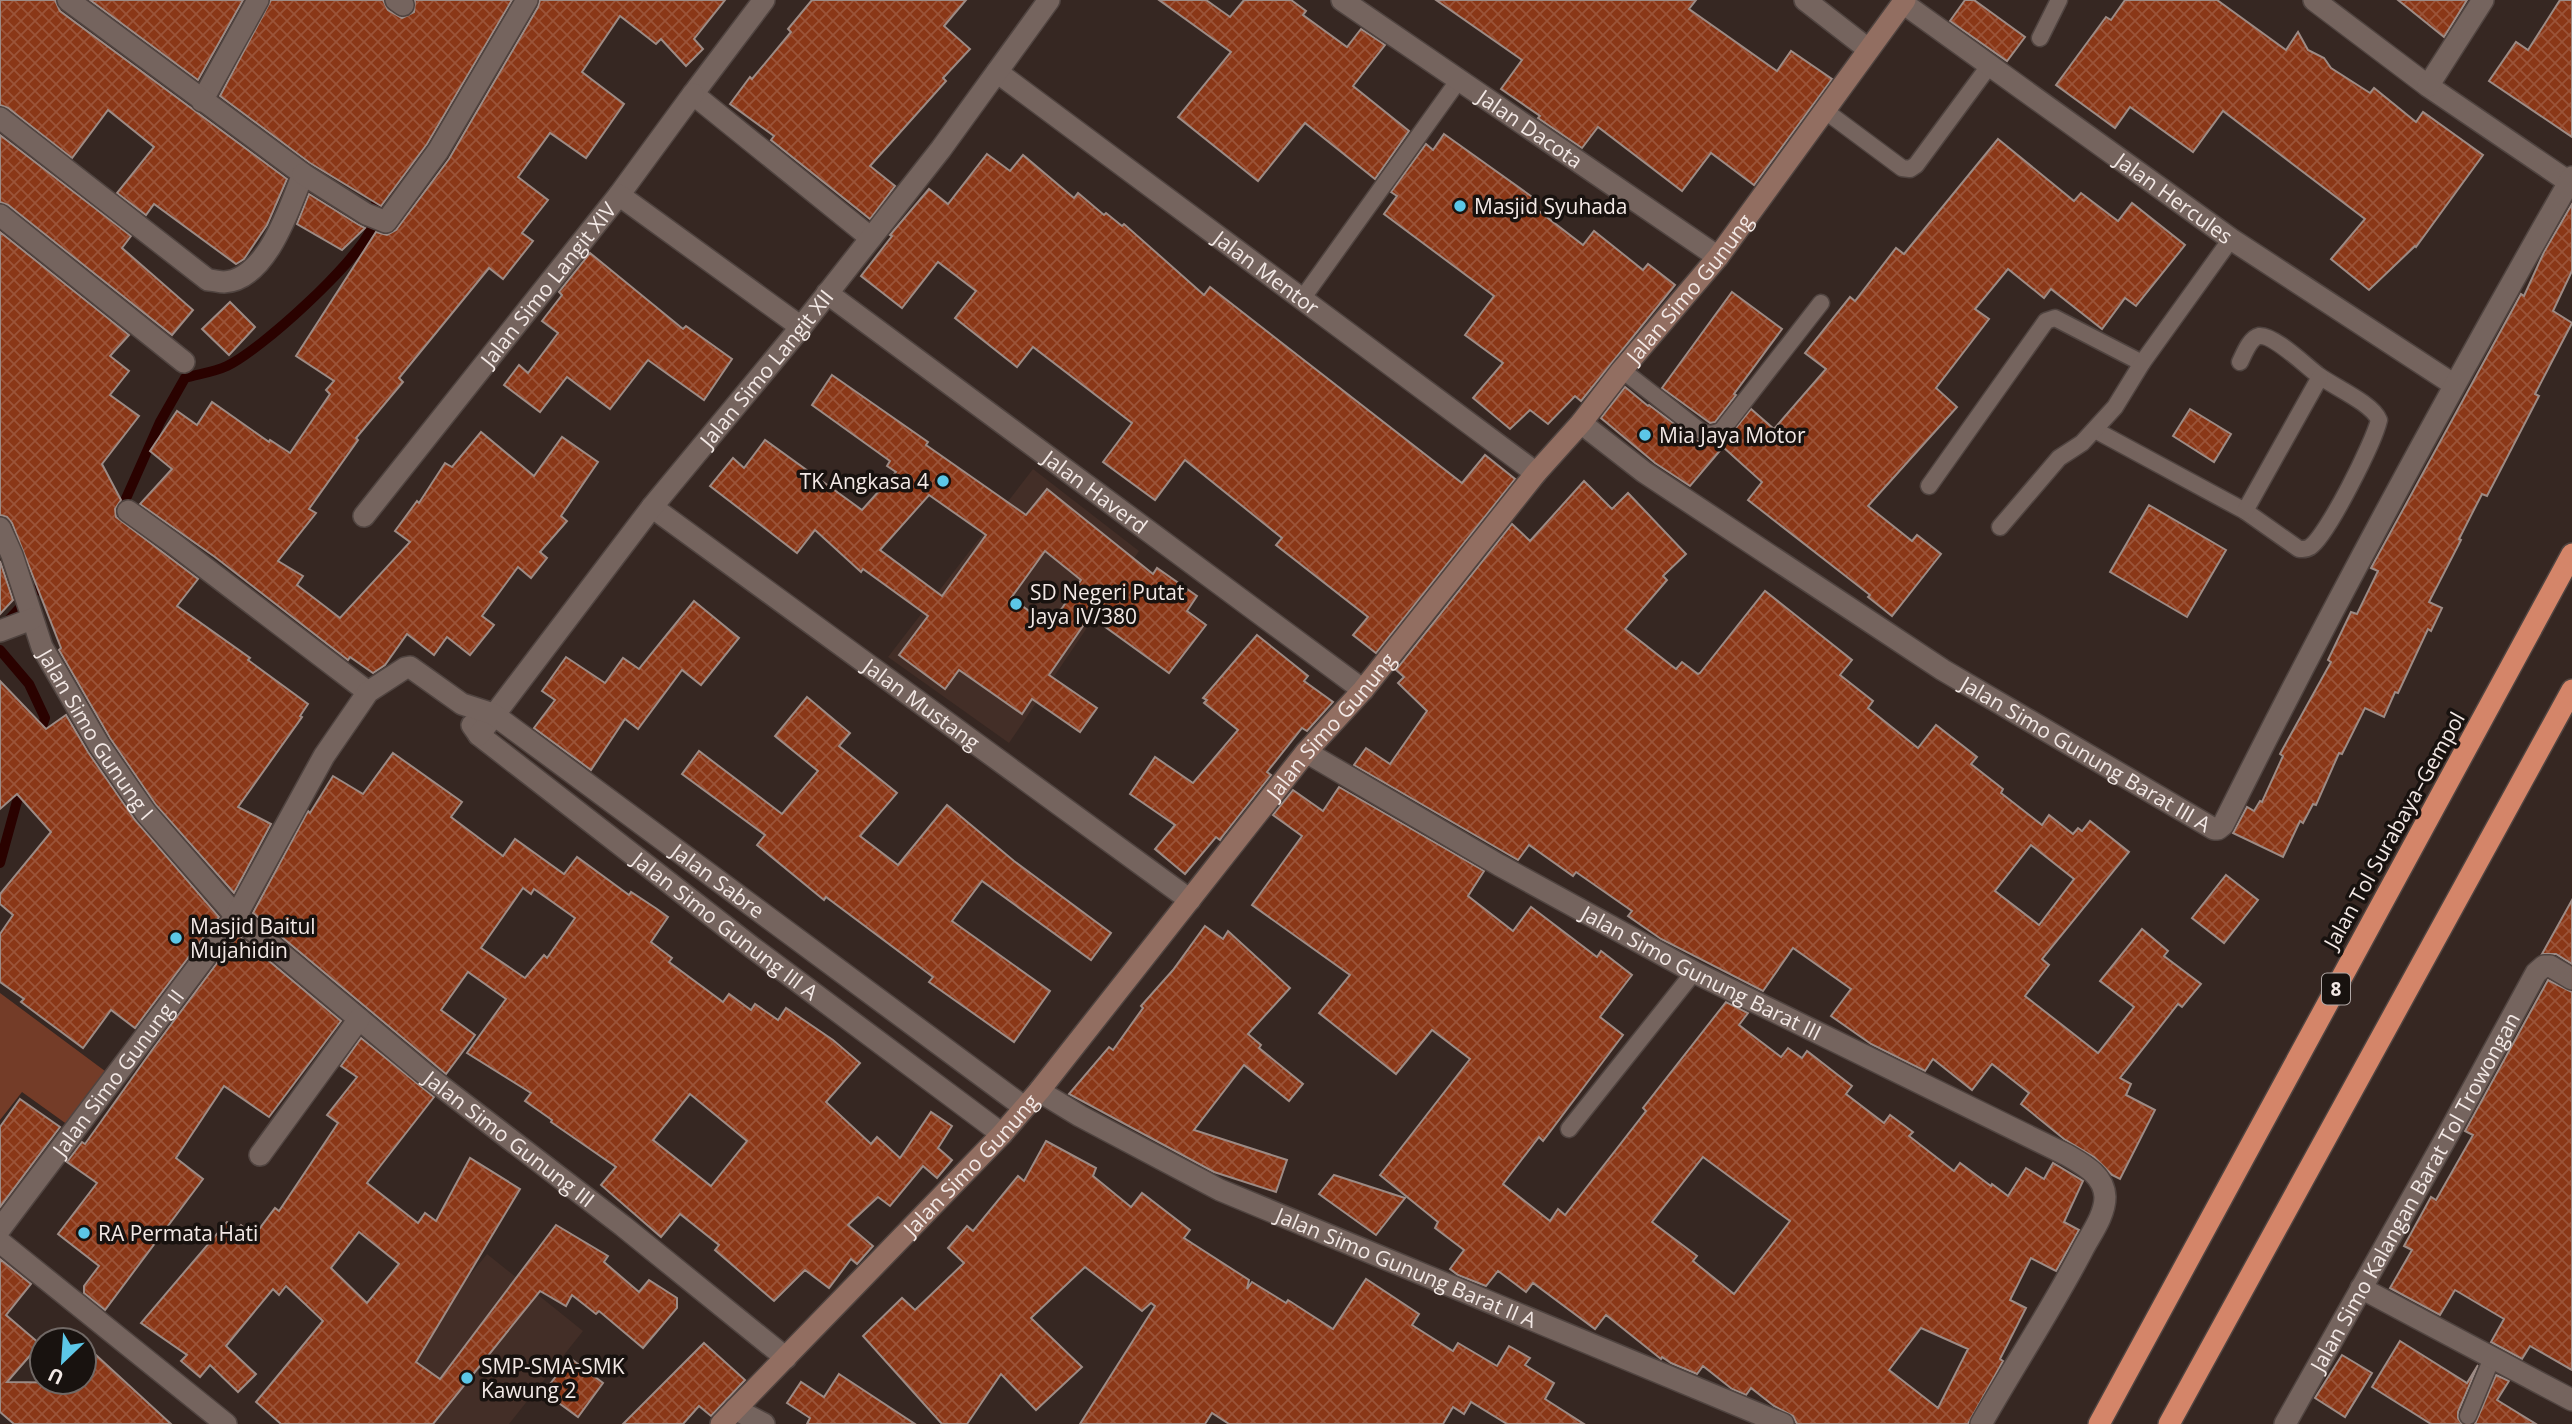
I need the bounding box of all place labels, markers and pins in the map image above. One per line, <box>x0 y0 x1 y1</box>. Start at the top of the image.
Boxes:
place label: Masjid Syuhada <box>1474 192 1627 220</box>
marker: Masjid Syuhada <box>1452 198 1468 214</box>
place label: Mia Jaya Motor <box>1659 421 1806 449</box>
marker: Mia Jaya Motor <box>1637 427 1653 443</box>
place label: TK Angkasa 4 <box>800 467 929 495</box>
marker: TK Angkasa 4 <box>935 473 951 489</box>
place label: SD Negeri Putat Jaya IV/380 <box>1028 578 1185 630</box>
marker: SD Negeri Putat Jaya IV/380 <box>1008 596 1024 612</box>
place label: Masjid Baitul Mujahidin <box>190 912 316 964</box>
marker: Masjid Baitul Mujahidin <box>168 930 184 946</box>
place label: RA Permata Hati <box>98 1219 258 1247</box>
marker: RA Permata Hati <box>76 1225 92 1241</box>
place label: SMP-SMA-SMK Kawung 2 <box>481 1352 625 1404</box>
marker: SMP-SMA-SMK Kawung 2 <box>459 1370 475 1386</box>

